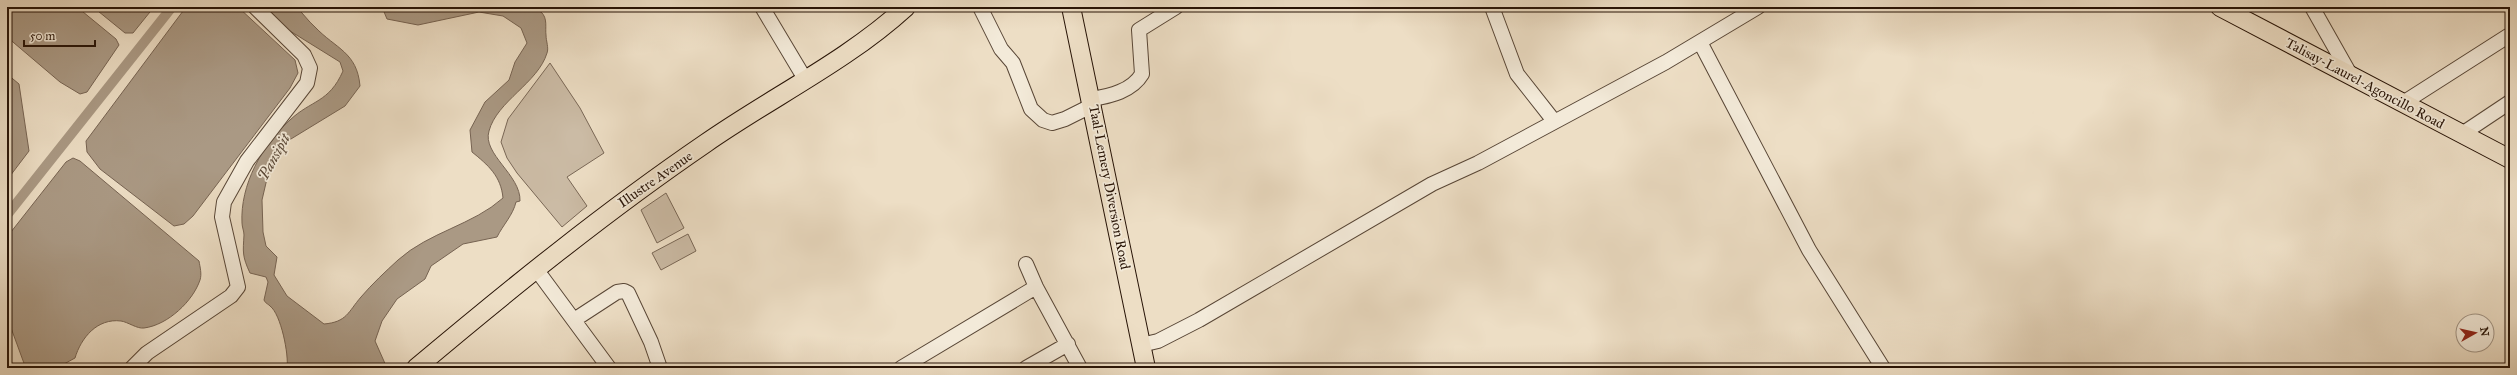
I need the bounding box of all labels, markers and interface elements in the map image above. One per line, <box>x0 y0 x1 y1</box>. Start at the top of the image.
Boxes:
scale bar <box>24 22 95 48</box>
text: 50 m <box>30 29 55 43</box>
street label: Talisay-Laurel-Agoncillo Road <box>2282 34 2447 133</box>
street label: Taal-Lemery Diversion Road <box>1085 103 1134 271</box>
water label: Pansipit <box>254 129 296 184</box>
street label: Illustre Avenue <box>615 147 696 211</box>
north arrow <box>2455 313 2495 353</box>
text: N <box>2477 326 2492 338</box>

